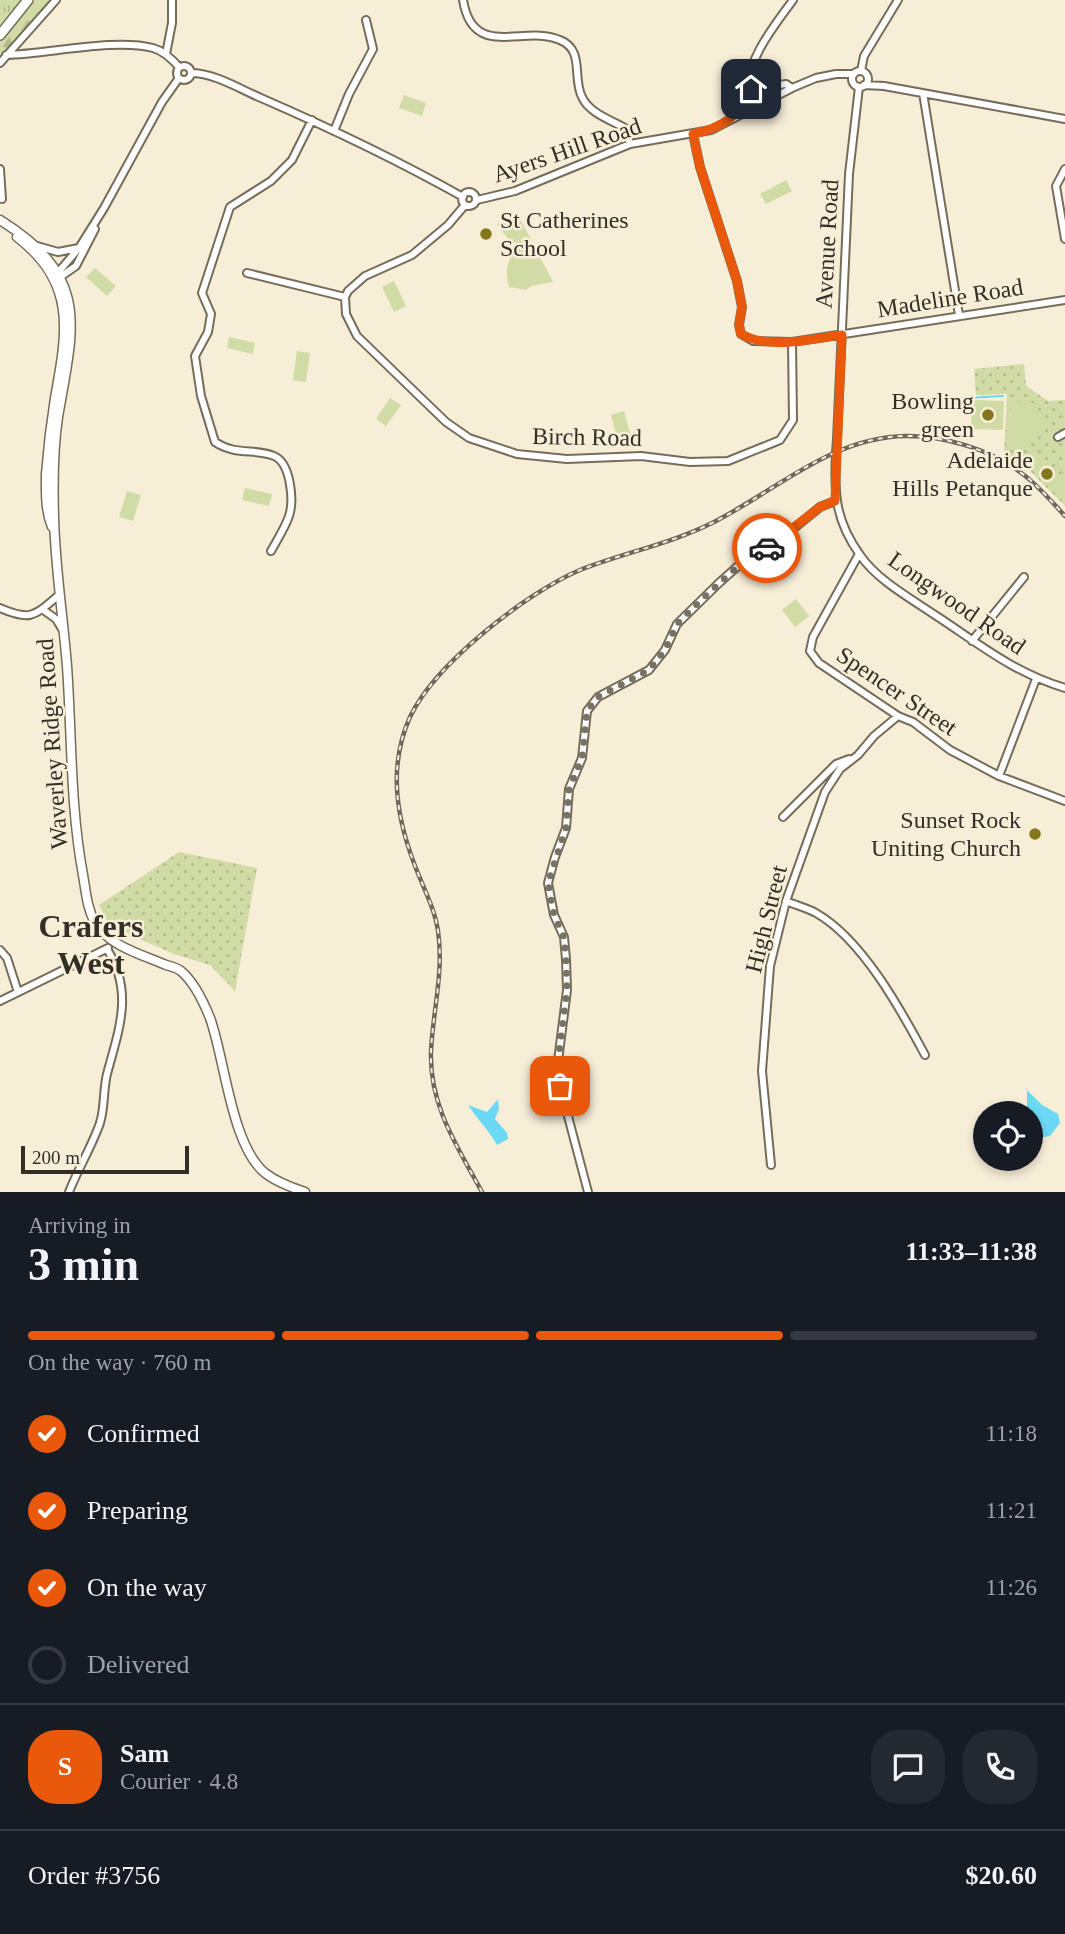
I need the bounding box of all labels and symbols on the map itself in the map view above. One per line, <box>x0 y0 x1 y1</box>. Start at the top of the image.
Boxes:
pin <box>721 59 781 119</box>
street label: Ayers Hill Road <box>489 112 645 188</box>
street label: Avenue Road <box>811 179 843 309</box>
place label: St Catherines School <box>500 207 629 261</box>
marker: St Catherines School <box>478 226 494 242</box>
street label: Madeline Road <box>875 274 1025 322</box>
place label: Bowling green <box>891 388 974 442</box>
marker: Bowling green <box>980 407 996 423</box>
street label: Birch Road <box>532 423 642 451</box>
place label: Adelaide Hills Petanque <box>892 447 1033 501</box>
marker: Adelaide Hills Petanque <box>1039 466 1055 482</box>
courier <box>732 513 802 583</box>
street label: Longwood Road <box>884 546 1030 660</box>
street label: Waverley Ridge Road <box>32 638 72 850</box>
street label: Spencer Street <box>832 641 962 741</box>
place label: Sunset Rock Uniting Church <box>871 807 1021 861</box>
marker: Sunset Rock Uniting Church <box>1027 826 1043 842</box>
street label: High Street <box>740 862 792 976</box>
district label: Crafers West <box>39 908 143 981</box>
pin <box>530 1056 590 1116</box>
scale bar <box>21 1143 189 1175</box>

